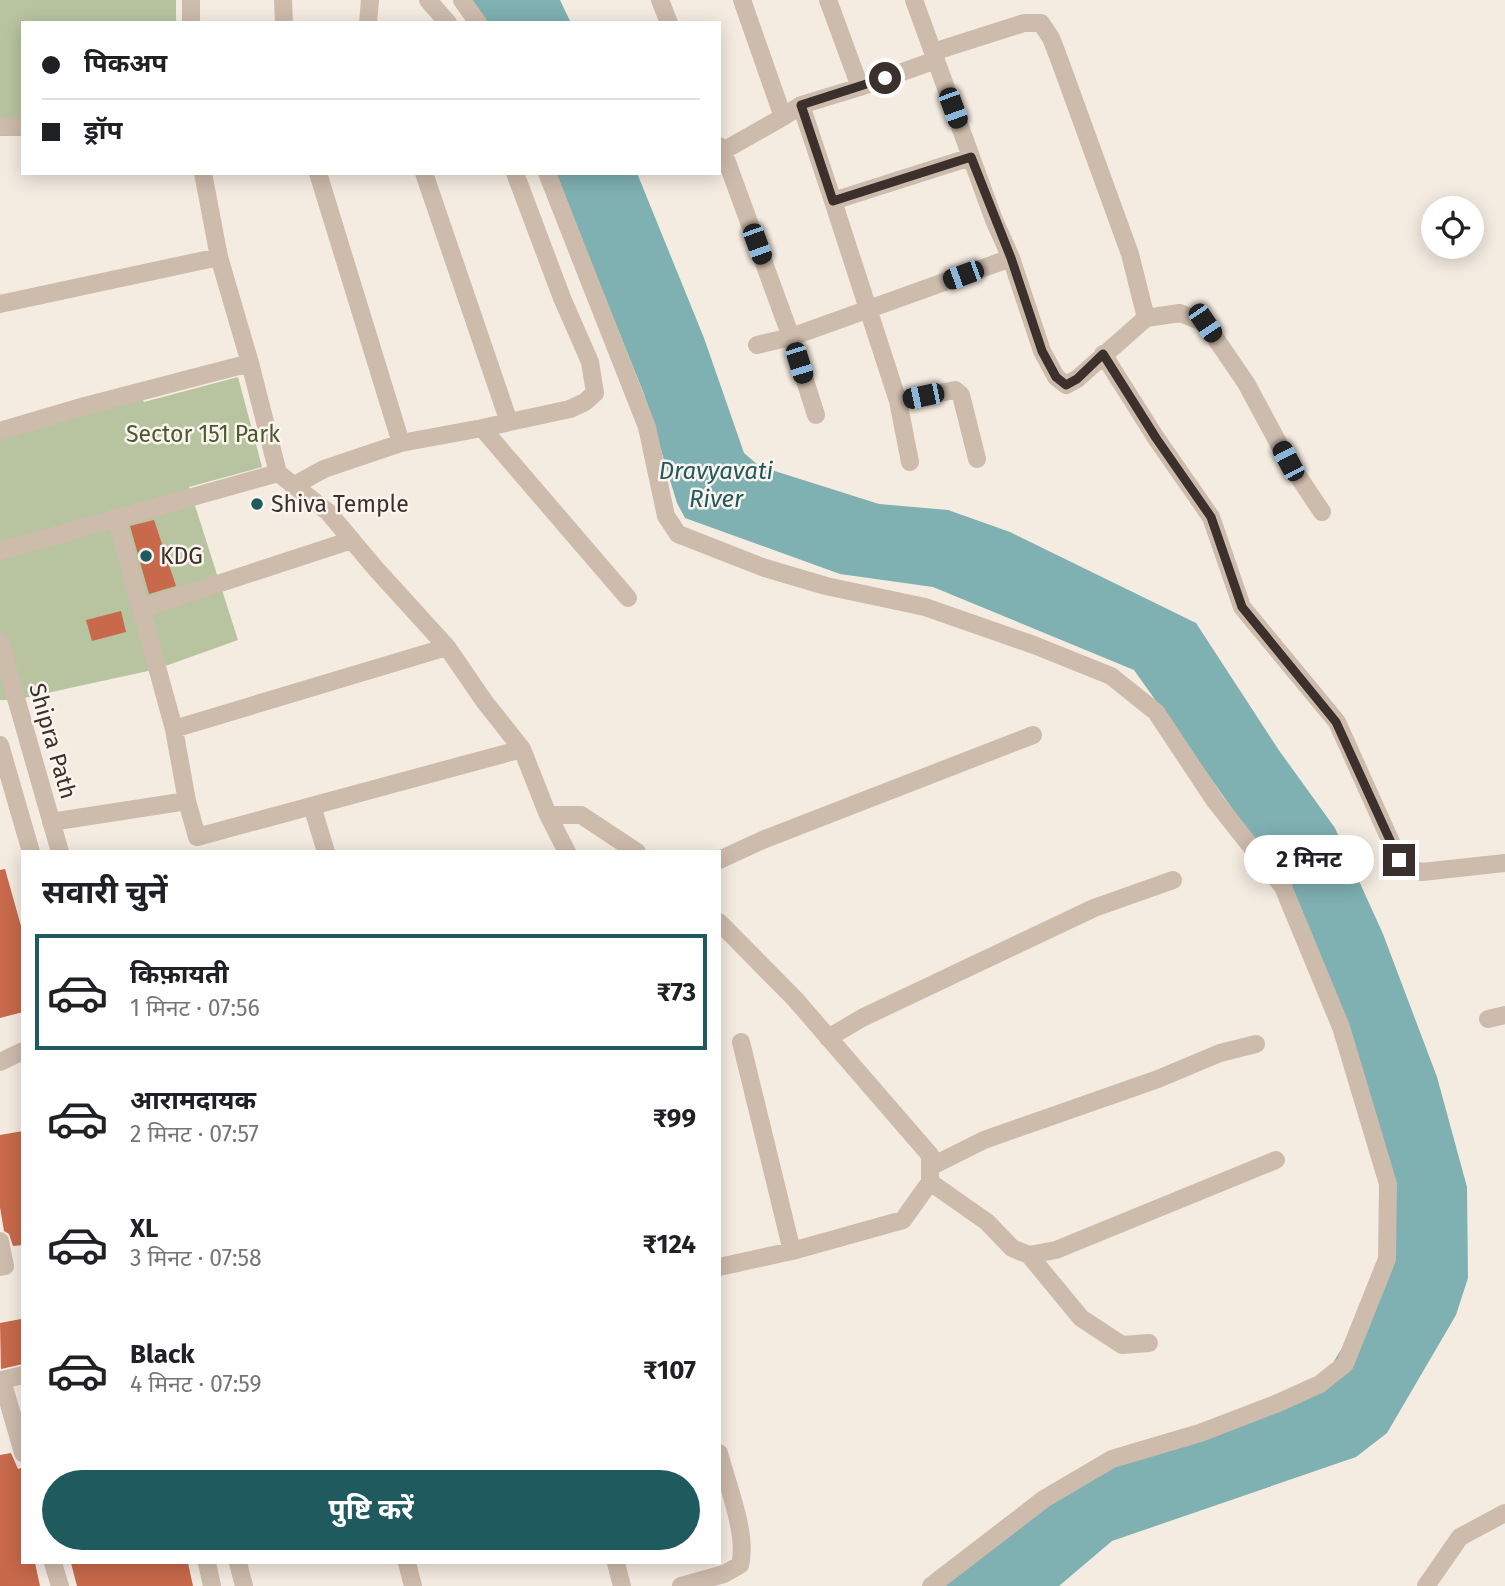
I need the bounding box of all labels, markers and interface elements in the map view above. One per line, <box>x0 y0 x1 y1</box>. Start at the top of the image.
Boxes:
text: पिकअप <box>84 48 167 79</box>
route start <box>869 62 901 94</box>
car <box>936 85 971 131</box>
text: ड्रॉप <box>84 115 122 146</box>
map controls <box>1421 196 1484 259</box>
button: locate <box>1421 196 1484 259</box>
car <box>740 221 775 267</box>
car <box>940 258 987 292</box>
car <box>1185 300 1226 346</box>
car <box>783 340 816 386</box>
car <box>901 381 946 411</box>
park label: Sector 151 Park <box>126 420 280 448</box>
car <box>1269 438 1308 484</box>
water label: Dravyavati River <box>659 457 774 513</box>
place label: Shiva Temple <box>271 490 409 518</box>
marker: Shiva Temple <box>249 496 265 512</box>
place label: KDG <box>160 542 203 570</box>
marker: KDG <box>138 548 154 564</box>
street label: Shipra Path <box>23 680 83 802</box>
callout: 2 मिनट <box>1245 836 1374 884</box>
route end <box>1383 844 1415 876</box>
text: 2 मिनट <box>1276 845 1342 873</box>
text: सवारी चुनें <box>42 873 167 911</box>
text: किफ़ायती <box>130 959 229 990</box>
icon: car <box>46 961 109 1024</box>
text: ₹73 <box>656 977 696 1008</box>
text: 1 मिनट · 07:56 <box>130 994 260 1022</box>
text: आरामदायक <box>130 1085 256 1116</box>
icon: car <box>46 1087 109 1150</box>
text: ₹99 <box>653 1103 696 1134</box>
text: 2 मिनट · 07:57 <box>130 1120 259 1148</box>
icon: car <box>46 1213 109 1276</box>
text: XL <box>130 1213 158 1244</box>
text: ₹124 <box>642 1229 696 1260</box>
text: 3 मिनट · 07:58 <box>130 1244 262 1272</box>
icon: car <box>46 1339 109 1402</box>
text: Black <box>130 1339 195 1370</box>
text: ₹107 <box>643 1355 696 1386</box>
text: 4 मिनट · 07:59 <box>130 1370 262 1398</box>
button: पुष्टि करें <box>42 1470 700 1550</box>

